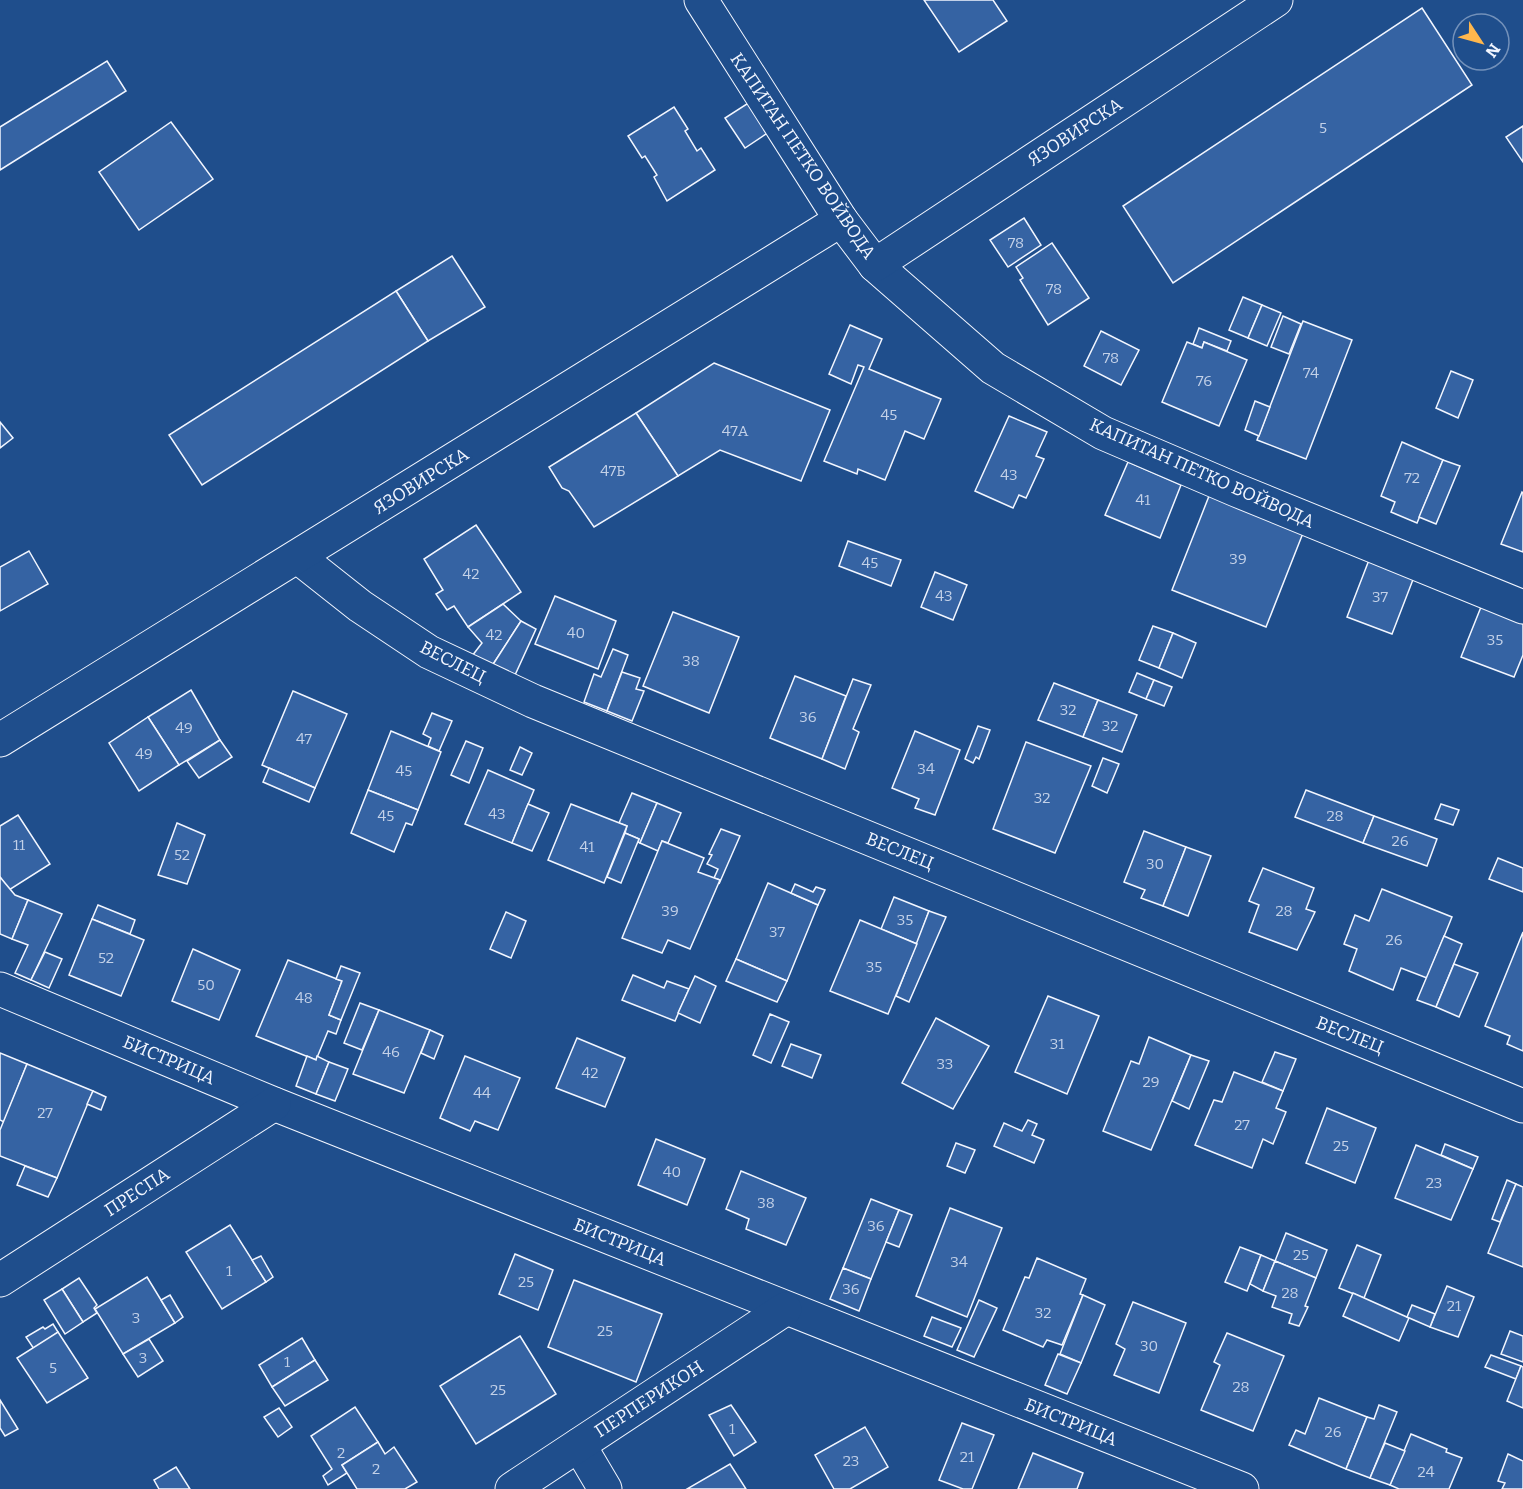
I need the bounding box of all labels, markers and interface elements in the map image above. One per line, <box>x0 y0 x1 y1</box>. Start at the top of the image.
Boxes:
north arrow <box>1451 12 1511 72</box>
text: N <box>1481 40 1504 61</box>
street label: КАПИТАН ПЕТКО ВОЙВОДА <box>726 49 880 263</box>
street label: ЯЗОВИРСКА <box>1024 93 1127 171</box>
house number: 5 <box>1319 119 1327 137</box>
house number: 78 <box>1008 234 1024 252</box>
house number: 78 <box>1046 280 1062 298</box>
house number: 78 <box>1103 349 1119 367</box>
house number: 74 <box>1303 364 1319 382</box>
house number: 76 <box>1196 372 1212 390</box>
house number: 45 <box>881 406 897 424</box>
street label: КАПИТАН ПЕТКО ВОЙВОДА <box>1086 413 1318 533</box>
house number: 47А <box>722 422 749 440</box>
street label: ЯЗОВИРСКА <box>369 443 473 519</box>
house number: 47Б <box>600 462 626 480</box>
house number: 43 <box>1000 466 1018 484</box>
house number: 72 <box>1404 469 1420 487</box>
house number: 41 <box>1136 491 1150 509</box>
house number: 39 <box>1229 550 1247 568</box>
house number: 45 <box>862 554 878 572</box>
house number: 42 <box>463 565 479 583</box>
house number: 43 <box>935 587 953 605</box>
house number: 37 <box>1372 588 1389 606</box>
house number: 40 <box>567 624 585 642</box>
house number: 42 <box>486 626 502 644</box>
house number: 35 <box>1487 631 1503 649</box>
street label: ВЕСЛЕЦ <box>416 636 490 688</box>
house number: 38 <box>682 652 700 670</box>
house number: 32 <box>1060 701 1076 719</box>
house number: 36 <box>799 708 817 726</box>
house number: 32 <box>1102 717 1118 735</box>
house number: 49 <box>175 719 193 737</box>
house number: 47 <box>296 730 313 748</box>
house number: 49 <box>135 745 153 763</box>
house number: 34 <box>917 760 935 778</box>
house number: 45 <box>396 762 412 780</box>
house number: 32 <box>1034 789 1050 807</box>
house number: 43 <box>488 805 506 823</box>
house number: 45 <box>378 807 394 825</box>
house number: 28 <box>1326 807 1344 825</box>
street label: ВЕСЛЕЦ <box>863 828 937 874</box>
house number: 26 <box>1392 832 1409 850</box>
house number: 11 <box>13 836 25 854</box>
house number: 41 <box>580 838 594 856</box>
house number: 52 <box>174 846 190 864</box>
house number: 30 <box>1146 855 1164 873</box>
house number: 39 <box>661 902 679 920</box>
house number: 28 <box>1275 902 1293 920</box>
house number: 35 <box>897 911 913 929</box>
house number: 37 <box>769 923 786 941</box>
house number: 26 <box>1386 931 1403 949</box>
house number: 52 <box>98 949 114 967</box>
house number: 35 <box>866 958 882 976</box>
house number: 50 <box>197 976 215 994</box>
house number: 48 <box>295 989 313 1007</box>
street label: ВЕСЛЕЦ <box>1313 1012 1387 1058</box>
street label: БИСТРИЦА <box>120 1031 219 1089</box>
house number: 31 <box>1050 1035 1064 1053</box>
house number: 46 <box>382 1043 400 1061</box>
house number: 33 <box>937 1055 953 1073</box>
house number: 42 <box>582 1064 598 1082</box>
house number: 29 <box>1143 1073 1159 1091</box>
house number: 44 <box>473 1084 491 1102</box>
house number: 27 <box>37 1104 53 1122</box>
house number: 27 <box>1234 1116 1250 1134</box>
house number: 25 <box>1333 1137 1349 1155</box>
street label: ПРЕСПА <box>100 1163 174 1221</box>
house number: 40 <box>663 1163 681 1181</box>
house number: 23 <box>1426 1174 1442 1192</box>
house number: 38 <box>757 1194 775 1212</box>
street label: БИСТРИЦА <box>570 1213 670 1271</box>
house number: 36 <box>867 1217 885 1235</box>
house number: 25 <box>1293 1246 1309 1264</box>
house number: 34 <box>950 1253 968 1271</box>
house number: 1 <box>226 1262 232 1280</box>
house number: 25 <box>518 1273 534 1291</box>
house number: 36 <box>842 1280 860 1298</box>
house number: 28 <box>1281 1284 1299 1302</box>
house number: 21 <box>1447 1297 1461 1315</box>
house number: 32 <box>1035 1304 1051 1322</box>
house number: 3 <box>132 1309 140 1327</box>
house number: 25 <box>597 1322 613 1340</box>
house number: 30 <box>1140 1337 1158 1355</box>
house number: 3 <box>139 1349 147 1367</box>
house number: 1 <box>284 1353 290 1371</box>
street label: ПЕРПЕРИКОН <box>591 1356 707 1442</box>
house number: 5 <box>49 1359 57 1377</box>
house number: 28 <box>1232 1378 1250 1396</box>
house number: 25 <box>490 1381 506 1399</box>
street label: БИСТРИЦА <box>1021 1393 1121 1451</box>
house number: 1 <box>729 1420 735 1438</box>
house number: 26 <box>1325 1423 1342 1441</box>
house number: 2 <box>337 1444 345 1462</box>
house number: 21 <box>960 1448 974 1466</box>
house number: 23 <box>843 1452 859 1470</box>
house number: 2 <box>372 1460 380 1478</box>
house number: 24 <box>1418 1463 1435 1481</box>

